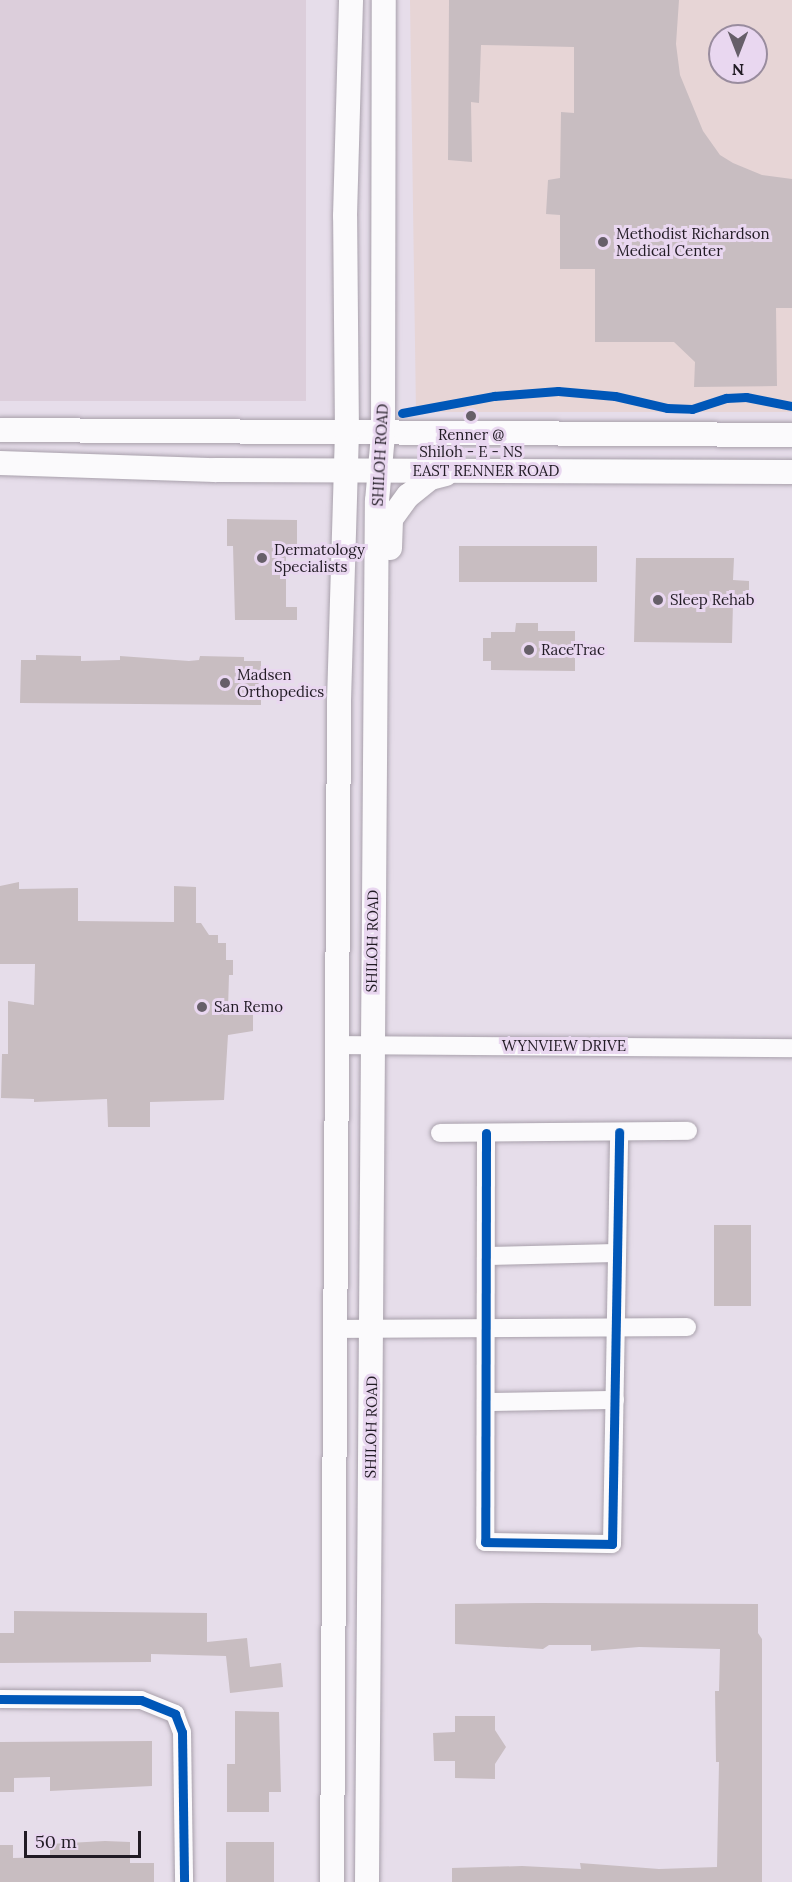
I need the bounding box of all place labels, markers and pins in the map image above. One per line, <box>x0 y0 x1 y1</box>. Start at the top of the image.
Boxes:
place label: Methodist Richardson Medical Center <box>616 224 770 259</box>
marker: Methodist Richardson Medical Center <box>594 233 612 251</box>
marker: Renner @ Shiloh - E - NS <box>464 409 478 423</box>
place label: Renner @ Shiloh - E - NS <box>419 425 523 460</box>
place label: Dermatology Specialists <box>274 540 365 575</box>
marker: Dermatology Specialists <box>255 551 269 565</box>
place label: Sleep Rehab <box>670 591 755 609</box>
marker: Sleep Rehab <box>651 593 665 607</box>
place label: RaceTrac <box>541 641 605 659</box>
marker: RaceTrac <box>522 643 536 657</box>
place label: Madsen Orthopedics <box>237 665 324 700</box>
marker: Madsen Orthopedics <box>218 676 232 690</box>
place label: San Remo <box>214 998 283 1016</box>
marker: San Remo <box>195 1000 209 1014</box>

